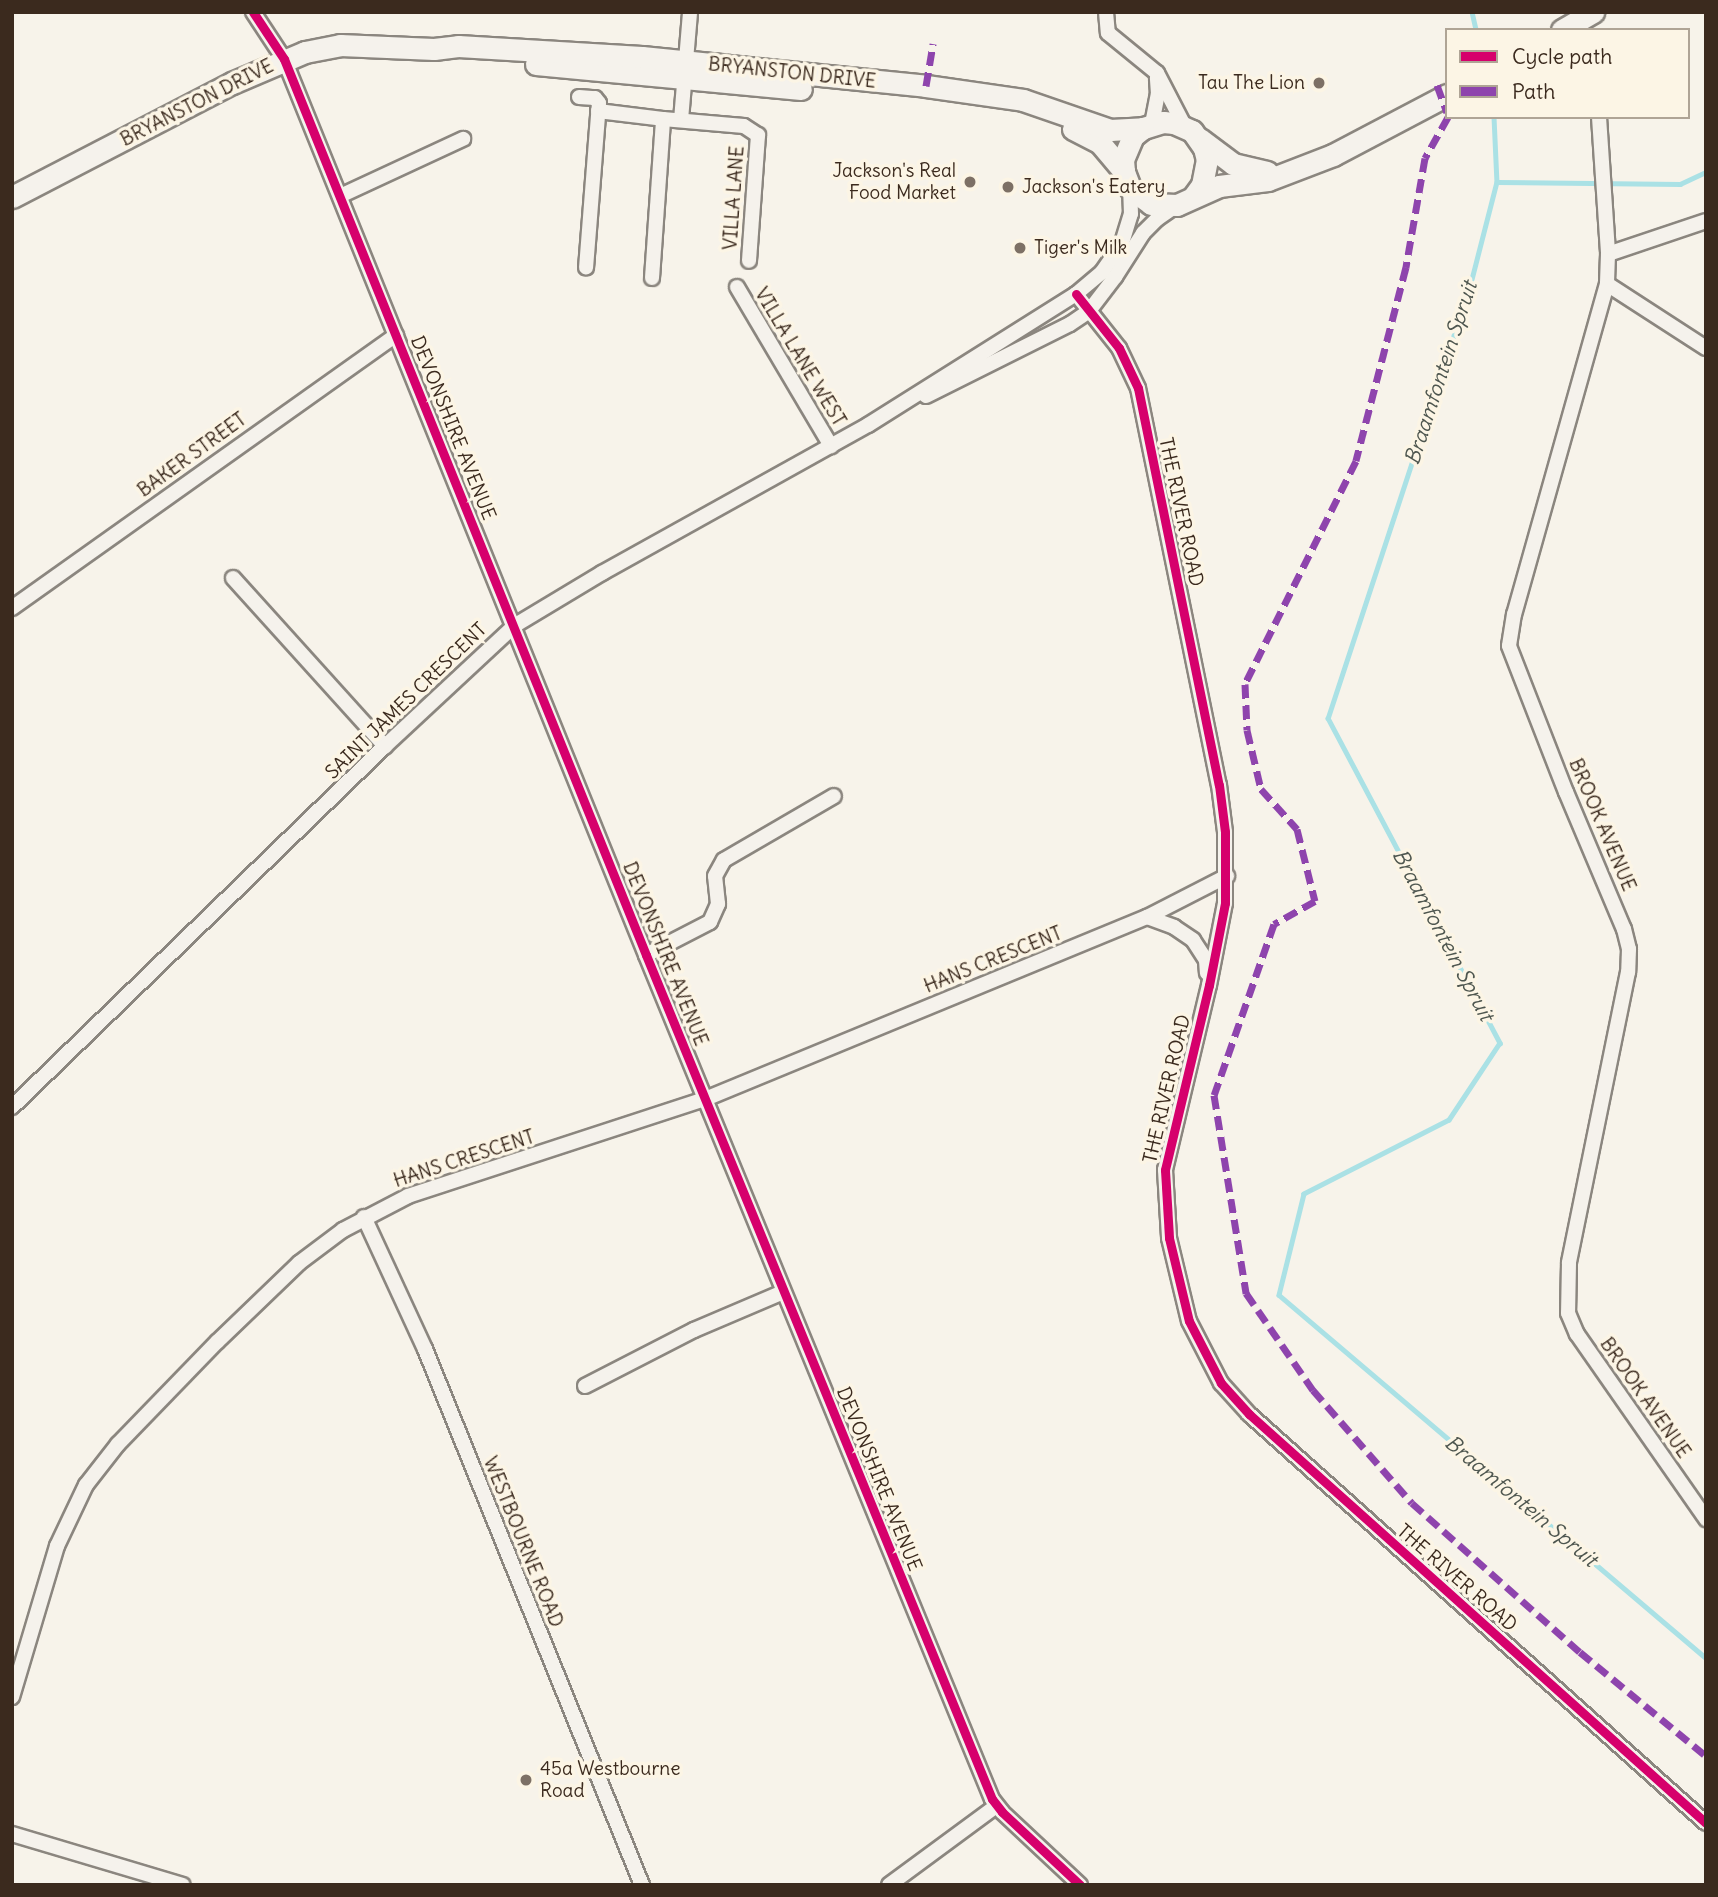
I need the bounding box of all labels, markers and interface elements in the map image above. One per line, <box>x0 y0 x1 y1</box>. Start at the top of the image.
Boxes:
legend <box>1445 28 1690 119</box>
text: Cycle path <box>1512 43 1612 70</box>
street label: BRYANSTON DRIVE <box>707 53 877 93</box>
street label: BRYANSTON DRIVE <box>117 55 277 151</box>
place label: Tau The Lion <box>1198 72 1305 94</box>
marker: Tau The Lion <box>1311 75 1327 91</box>
text: Path <box>1512 78 1555 105</box>
street label: VILLA LANE <box>719 145 749 251</box>
place label: Jackson's Real Food Market <box>832 160 956 204</box>
marker: Jackson's Real Food Market <box>962 174 978 190</box>
place label: Jackson's Eatery <box>1022 176 1165 198</box>
marker: Jackson's Eatery <box>1000 179 1016 195</box>
place label: Tiger's Milk <box>1034 237 1127 259</box>
marker: Tiger's Milk <box>1012 240 1028 256</box>
water label: Braamfontein Spruit <box>1400 278 1482 468</box>
street label: VILLA LANE WEST <box>750 284 850 430</box>
street label: DEVONSHIRE AVENUE <box>406 333 500 523</box>
street label: BAKER STREET <box>133 408 251 502</box>
street label: THE RIVER ROAD <box>1154 435 1208 589</box>
street label: SAINT JAMES CRESCENT <box>321 618 491 784</box>
street label: BROOK AVENUE <box>1564 755 1640 895</box>
water label: Braamfontein Spruit <box>1387 845 1499 1025</box>
street label: DEVONSHIRE AVENUE <box>618 859 712 1049</box>
street label: HANS CRESCENT <box>921 922 1065 998</box>
street label: THE RIVER ROAD <box>1139 1013 1195 1165</box>
street label: HANS CRESCENT <box>391 1125 537 1193</box>
street label: BROOK AVENUE <box>1595 1333 1695 1463</box>
street label: DEVONSHIRE AVENUE <box>832 1384 926 1574</box>
water label: Braamfontein Spruit <box>1440 1430 1602 1572</box>
street label: WESTBOURNE ROAD <box>478 1453 568 1631</box>
street label: THE RIVER ROAD <box>1392 1520 1522 1636</box>
place label: 45a Westbourne Road <box>540 1758 680 1802</box>
marker: 45a Westbourne Road <box>518 1772 534 1788</box>

